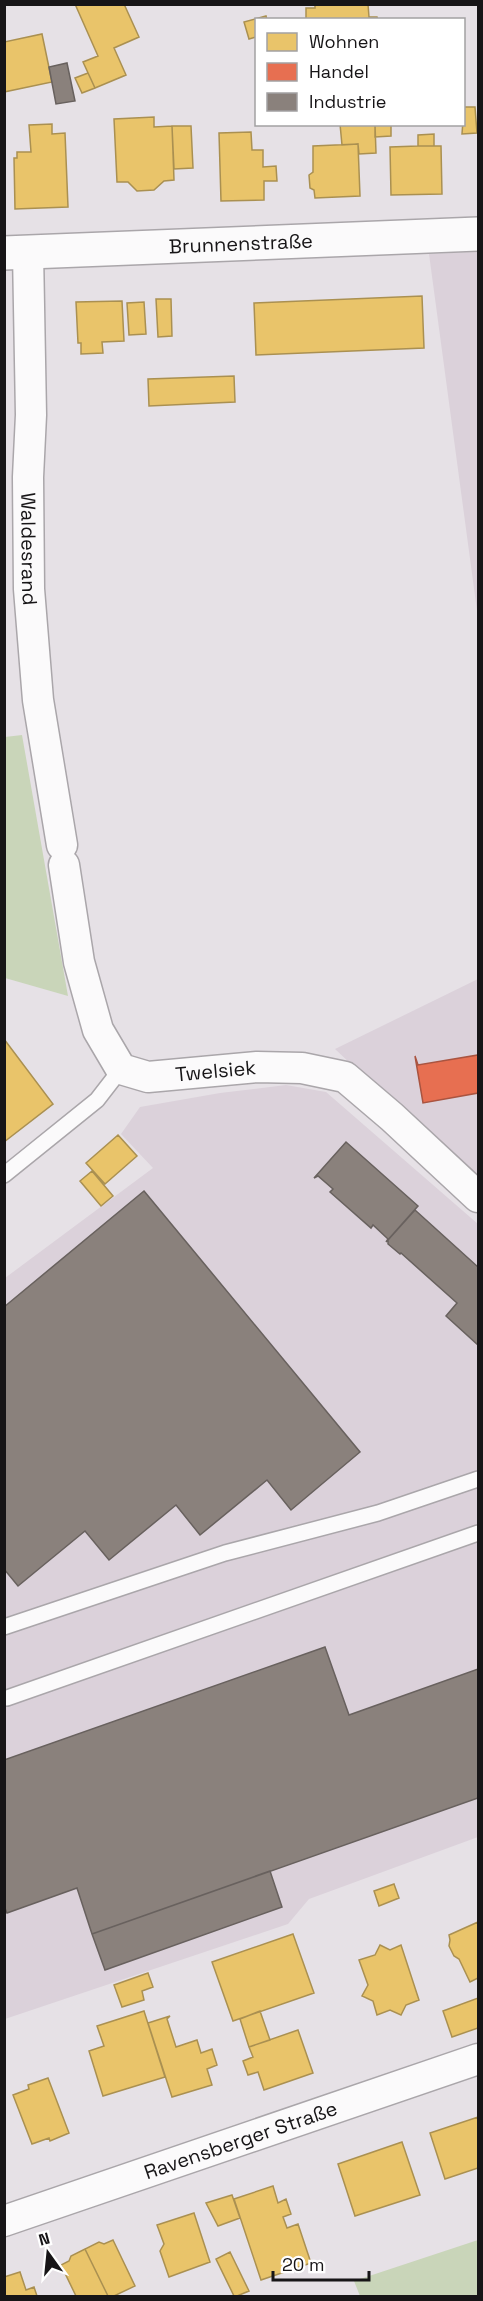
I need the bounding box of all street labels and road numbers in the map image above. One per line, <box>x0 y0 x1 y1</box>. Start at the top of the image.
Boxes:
street label: Brunnenstraße <box>168 228 313 259</box>
street label: Waldesrand <box>15 492 43 606</box>
street label: Twelsiek <box>174 1054 257 1087</box>
street label: Ravensberger Straße <box>141 2095 341 2185</box>

